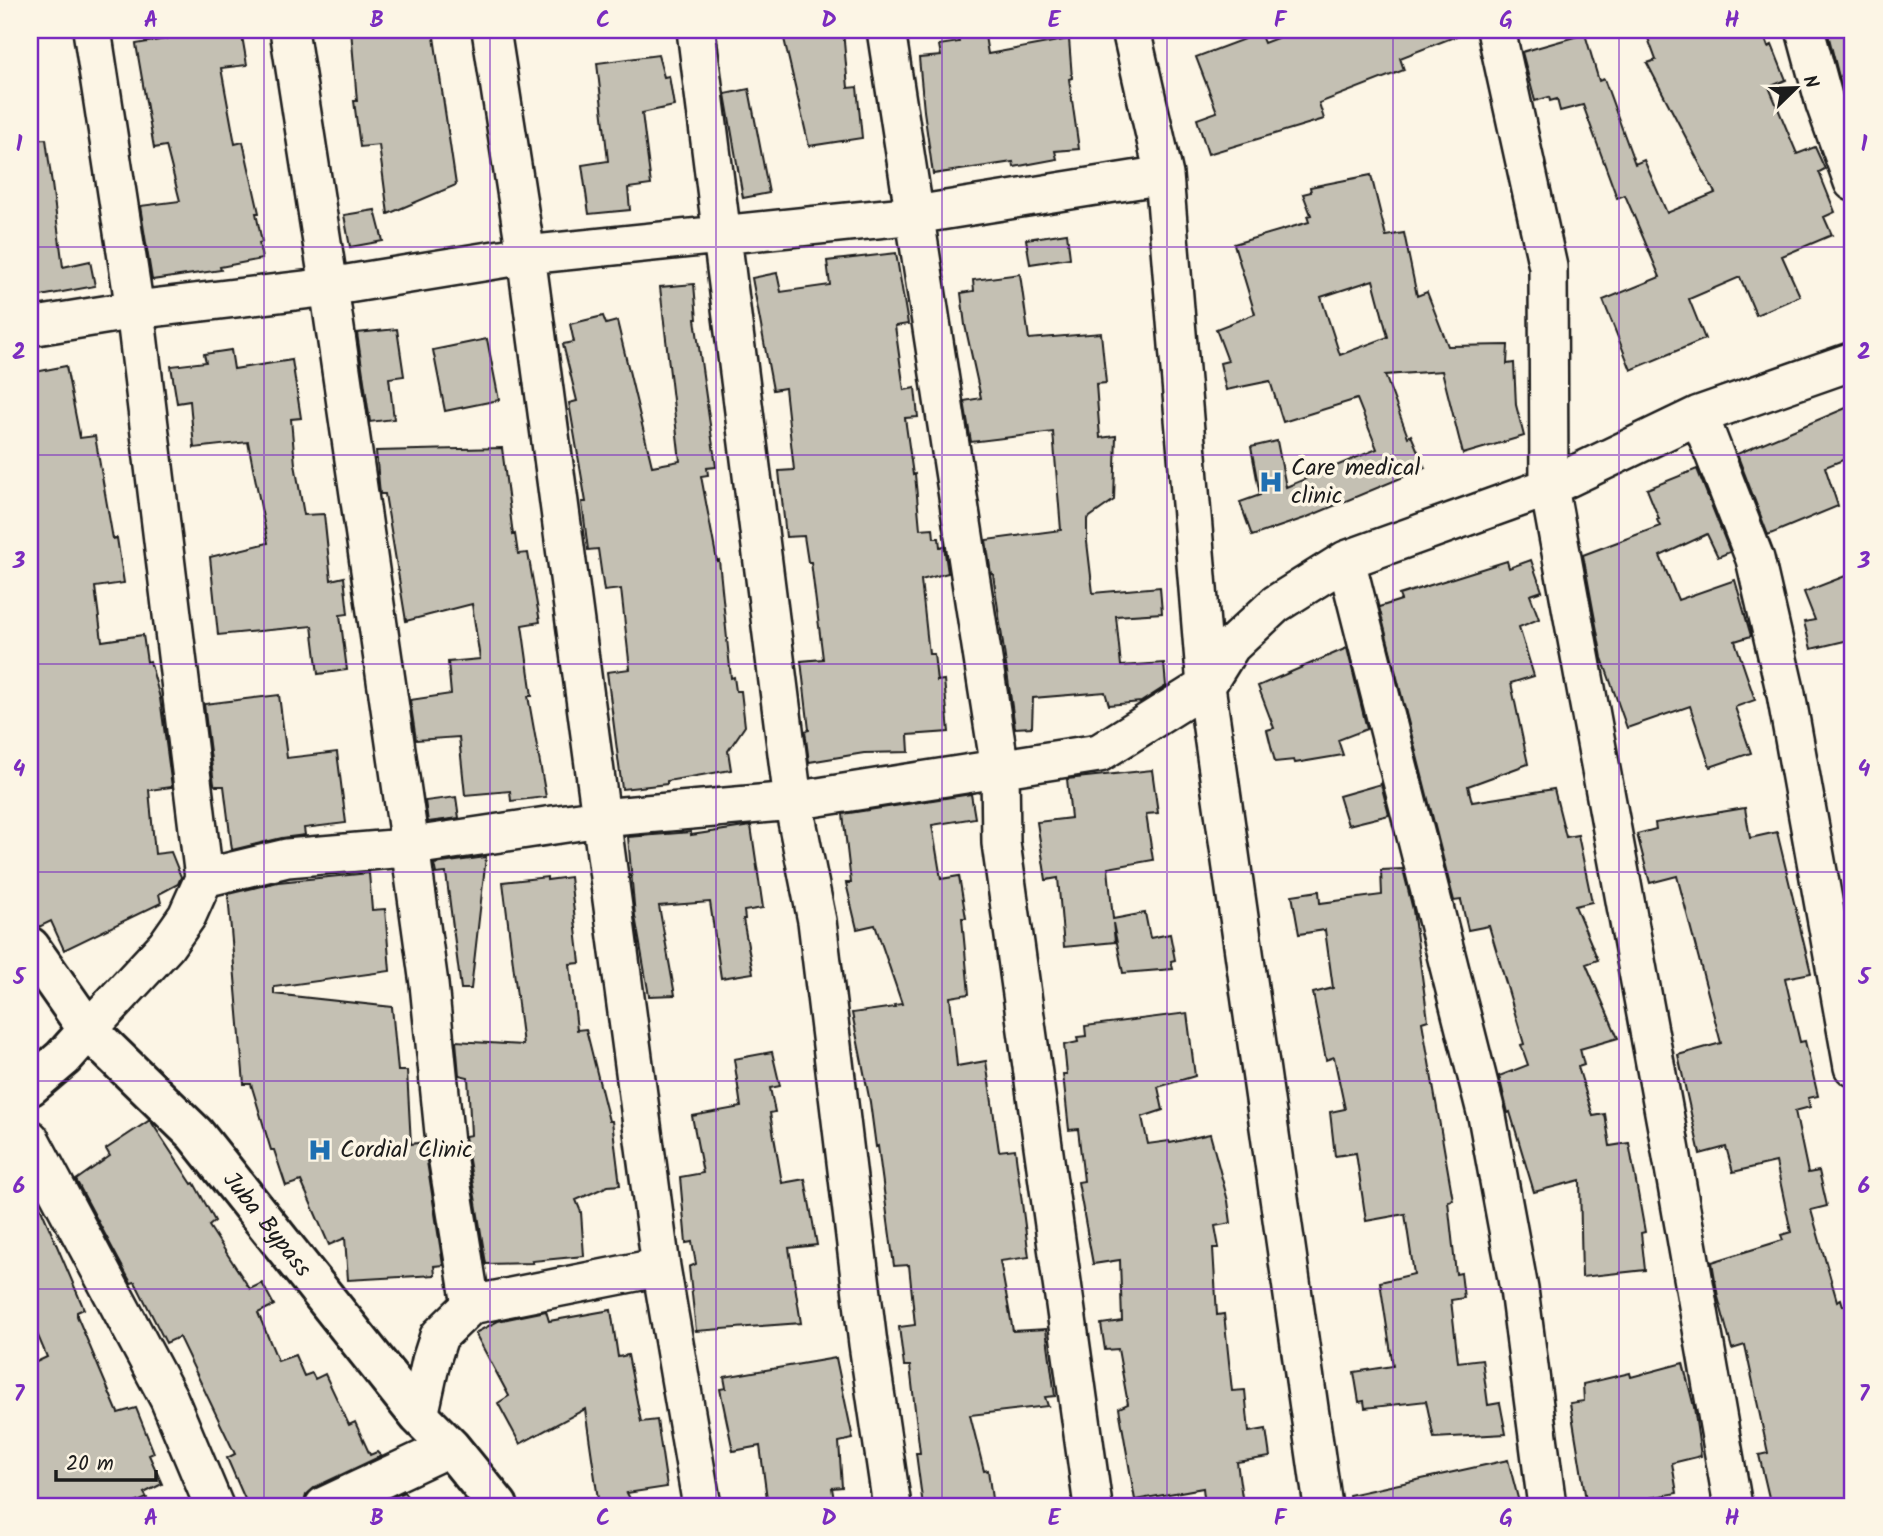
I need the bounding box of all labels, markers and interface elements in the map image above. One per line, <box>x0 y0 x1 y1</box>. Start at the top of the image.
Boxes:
text: A <box>144 3 158 39</box>
text: B <box>370 3 384 39</box>
text: C <box>596 3 610 39</box>
text: D <box>821 3 837 39</box>
text: E <box>1048 3 1062 39</box>
text: F <box>1274 3 1288 39</box>
text: G <box>1499 3 1513 39</box>
text: H <box>1725 3 1740 39</box>
north arrow <box>1760 52 1830 122</box>
text: N <box>1794 71 1826 94</box>
text: 1 <box>16 127 23 163</box>
text: 1 <box>1861 127 1868 163</box>
text: 2 <box>12 335 26 371</box>
text: 2 <box>1857 335 1871 371</box>
place label: Care medical clinic <box>1291 449 1421 516</box>
hospital icon: Care medical clinic <box>1257 468 1285 496</box>
text: 3 <box>12 544 26 580</box>
text: 3 <box>1857 544 1871 580</box>
text: 4 <box>13 752 26 788</box>
text: 4 <box>1858 752 1871 788</box>
text: 5 <box>12 960 27 996</box>
text: 5 <box>1857 960 1872 996</box>
place label: Cordial Clinic <box>340 1131 473 1170</box>
hospital icon: Cordial Clinic <box>306 1136 334 1164</box>
street label: Juba Bypass <box>212 1163 321 1286</box>
text: 6 <box>13 1169 25 1205</box>
text: 6 <box>1858 1169 1870 1205</box>
text: 7 <box>14 1377 26 1413</box>
text: 7 <box>1859 1377 1871 1413</box>
scale bar <box>56 1438 156 1482</box>
text: 20 m <box>66 1448 114 1481</box>
text: A <box>144 1501 158 1536</box>
text: B <box>370 1501 384 1536</box>
text: C <box>596 1501 610 1536</box>
text: D <box>821 1501 837 1536</box>
text: E <box>1048 1501 1062 1536</box>
text: F <box>1274 1501 1288 1536</box>
text: G <box>1499 1501 1513 1536</box>
text: H <box>1725 1501 1740 1536</box>

